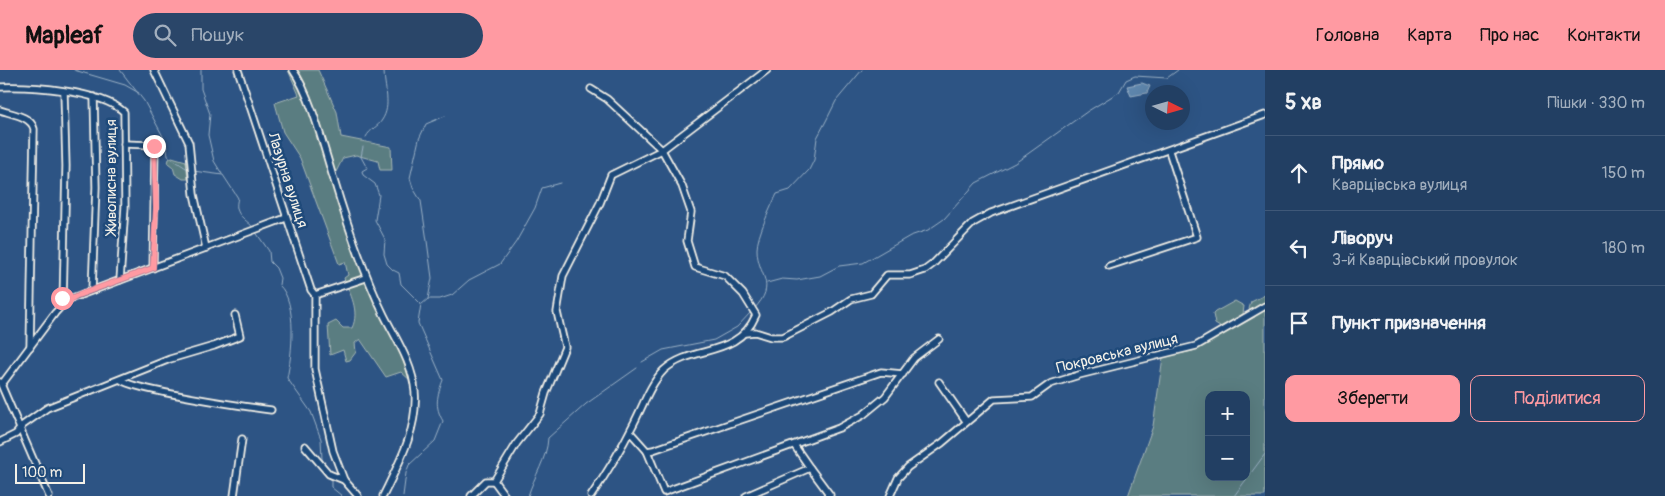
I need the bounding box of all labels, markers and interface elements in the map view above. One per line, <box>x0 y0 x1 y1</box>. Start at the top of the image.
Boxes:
search box <box>133 13 483 58</box>
text: Mapleaf <box>25 21 103 50</box>
icon: search <box>151 21 179 49</box>
text: Пошук <box>191 23 244 47</box>
text: Головна <box>1316 24 1379 47</box>
text: Карта <box>1407 24 1452 47</box>
text: Про нас <box>1480 24 1539 47</box>
text: Контакти <box>1567 24 1640 47</box>
north arrow <box>1145 85 1190 130</box>
text: 5 хв <box>1285 89 1322 116</box>
text: Пішки · 330 m <box>1547 93 1645 113</box>
street label: Живописна вулиця <box>102 119 121 237</box>
street label: Лазурна вулиця <box>263 129 312 230</box>
route end <box>143 135 166 158</box>
text: Прямо <box>1332 151 1384 175</box>
icon: ahead <box>1285 159 1313 187</box>
text: 150 m <box>1601 163 1645 183</box>
text: Кварцівська вулиця <box>1332 175 1467 195</box>
text: Ліворуч <box>1332 226 1393 250</box>
icon: left <box>1285 234 1313 262</box>
text: 180 m <box>1602 238 1645 258</box>
text: 3-й Кварцівський провулок <box>1332 250 1518 270</box>
route start <box>51 287 74 310</box>
icon: arrive <box>1285 309 1313 337</box>
text: Пункт призначення <box>1332 311 1486 335</box>
street label: Покровська вулиця <box>1054 329 1180 378</box>
button: Зберегти <box>1285 375 1460 422</box>
button: Поділитися <box>1470 375 1645 422</box>
map controls <box>1205 391 1250 481</box>
button: + <box>1205 391 1250 436</box>
button: − <box>1205 436 1250 481</box>
scale bar <box>15 461 85 484</box>
text: 100 m <box>22 464 62 481</box>

